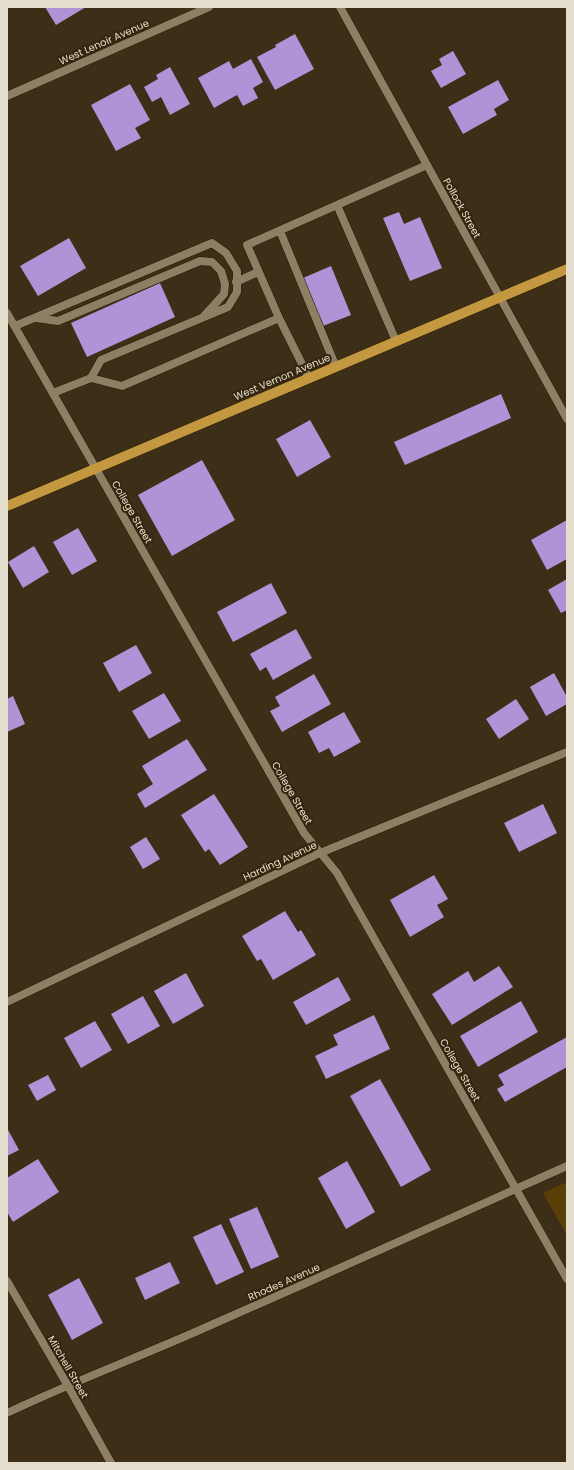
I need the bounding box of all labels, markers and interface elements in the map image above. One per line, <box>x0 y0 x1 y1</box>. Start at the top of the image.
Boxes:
street label: West Lenoir Avenue <box>57 15 151 69</box>
street label: Pollock Street <box>439 175 485 241</box>
street label: West Vernon Avenue <box>231 350 333 404</box>
street label: College Street <box>108 478 156 546</box>
street label: College Street <box>268 759 316 827</box>
street label: Harding Avenue <box>241 837 319 885</box>
street label: College Street <box>436 1036 484 1104</box>
street label: Rhodes Avenue <box>246 1259 322 1305</box>
street label: Mitchell Street <box>44 1333 92 1401</box>

